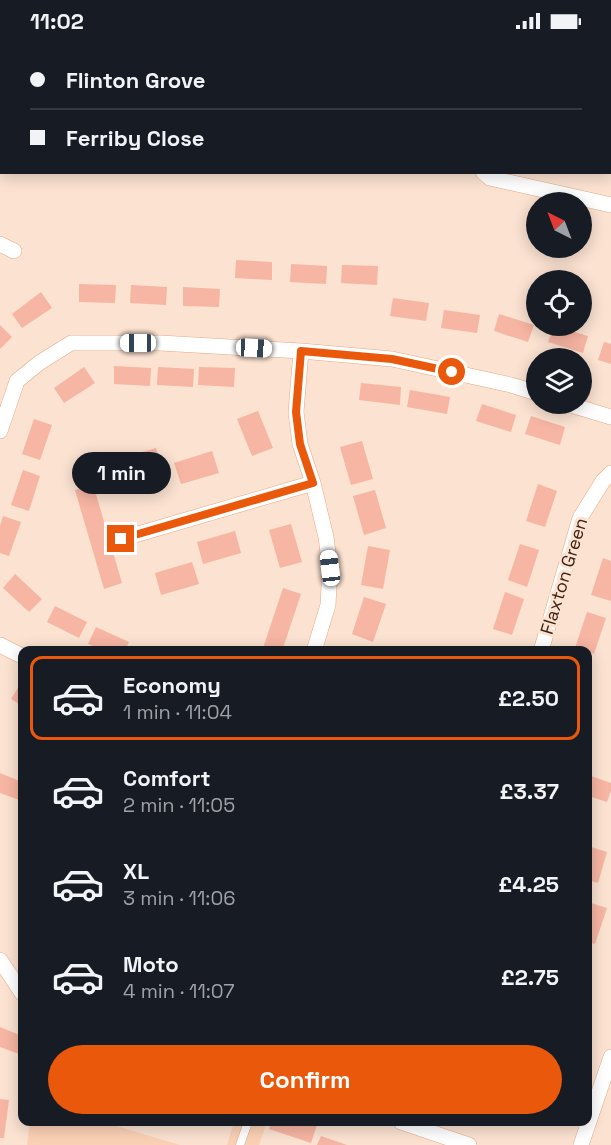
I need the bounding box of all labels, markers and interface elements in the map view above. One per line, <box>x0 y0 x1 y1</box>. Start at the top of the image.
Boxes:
text: 11:02 <box>30 7 84 35</box>
text: Flinton Grove <box>66 66 205 94</box>
text: Ferriby Close <box>66 124 205 152</box>
north arrow <box>526 192 592 258</box>
map controls <box>526 192 592 414</box>
button: locate <box>526 270 592 336</box>
car <box>120 334 156 352</box>
car <box>236 338 272 358</box>
button: layers <box>526 348 592 414</box>
route start <box>438 358 465 385</box>
callout: 1 min <box>72 452 170 494</box>
text: 1 min <box>97 460 146 486</box>
street label: Flaxton Green <box>535 515 592 637</box>
route end <box>107 525 134 552</box>
car <box>319 549 341 587</box>
icon: car <box>51 671 105 725</box>
text: Economy <box>123 671 221 699</box>
text: £2.50 <box>498 684 559 712</box>
text: 1 min · 11:04 <box>123 699 232 725</box>
icon: car <box>51 764 105 818</box>
text: Comfort <box>123 764 211 792</box>
text: £3.37 <box>499 777 559 805</box>
text: 2 min · 11:05 <box>123 792 235 818</box>
icon: car <box>51 857 105 911</box>
text: XL <box>123 857 149 885</box>
text: £4.25 <box>498 870 559 898</box>
text: 3 min · 11:06 <box>123 885 235 911</box>
icon: car <box>51 950 105 1004</box>
text: Moto <box>123 950 179 978</box>
text: £2.75 <box>501 963 559 991</box>
text: 4 min · 11:07 <box>123 978 235 1004</box>
button: Confirm <box>48 1045 562 1114</box>

